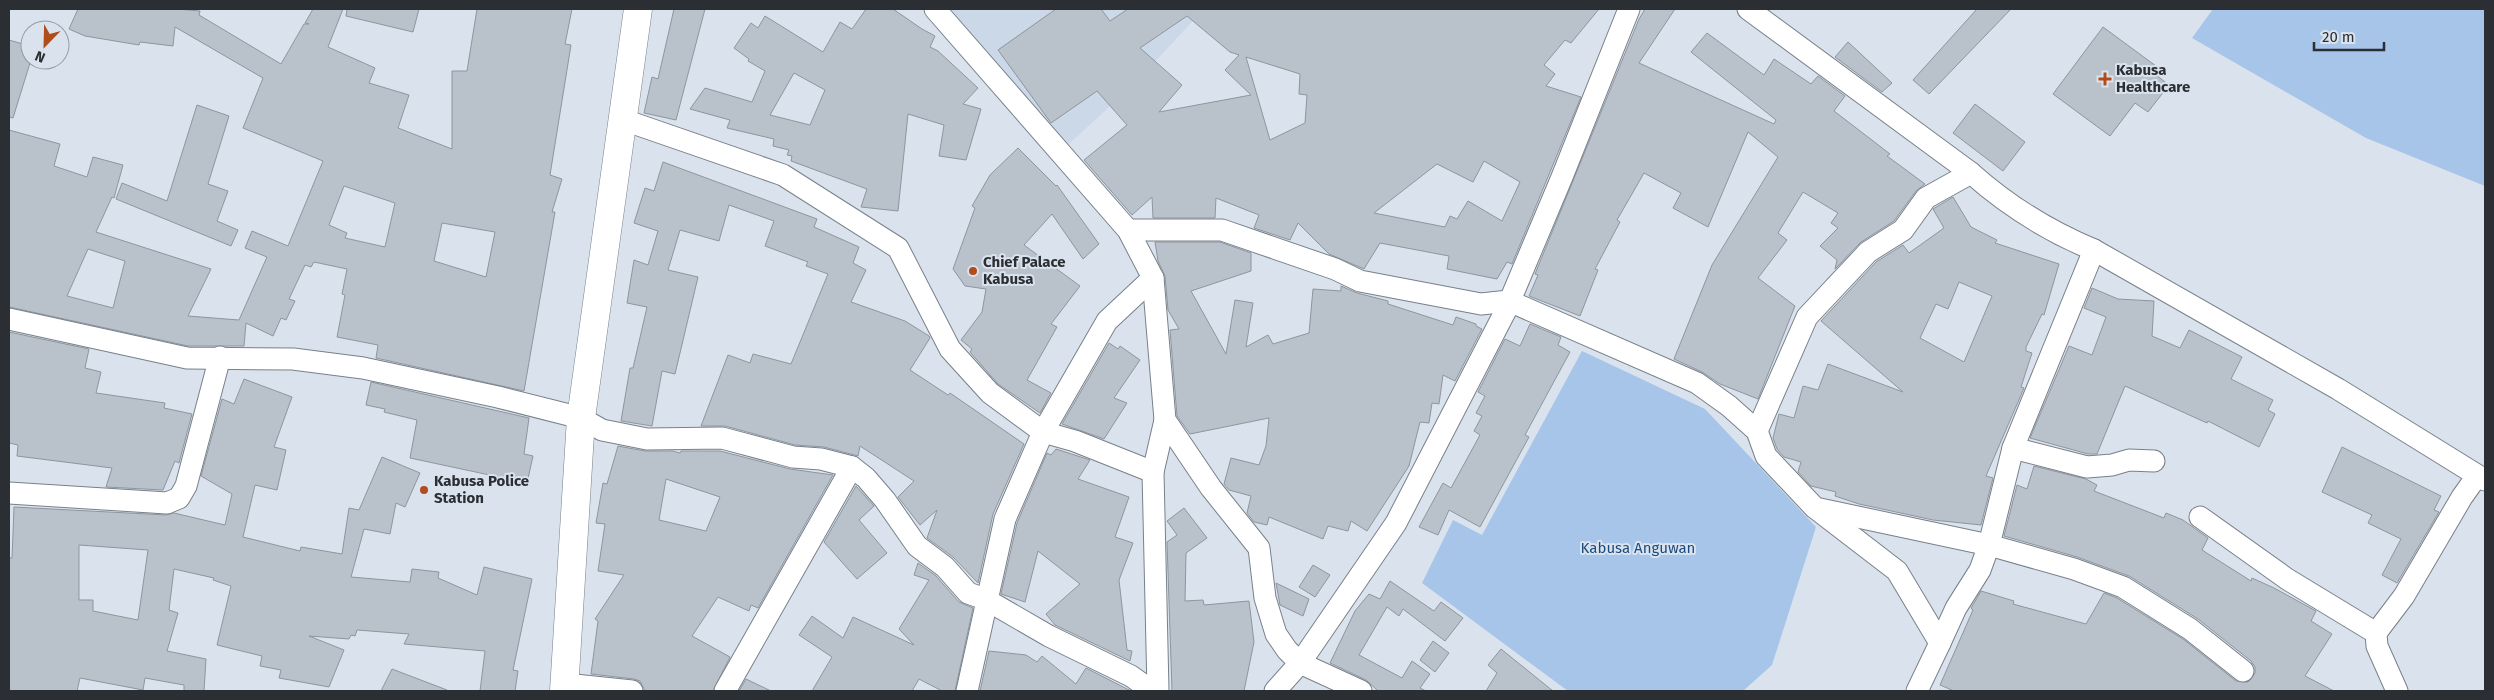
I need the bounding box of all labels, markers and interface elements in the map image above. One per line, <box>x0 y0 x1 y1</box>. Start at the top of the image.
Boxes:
north arrow <box>20 20 70 70</box>
scale bar <box>2314 20 2384 52</box>
text: 20 m <box>2322 28 2355 46</box>
text: N <box>33 47 48 66</box>
place label: Kabusa Healthcare <box>2116 61 2190 96</box>
marker: Kabusa Healthcare <box>2098 72 2112 86</box>
place label: Chief Palace Kabusa <box>983 253 1066 288</box>
marker: Chief Palace Kabusa <box>967 265 979 277</box>
place label: Kabusa Police Station <box>434 472 529 507</box>
marker: Kabusa Police Station <box>418 484 430 496</box>
park label: Kabusa Anguwan <box>1581 539 1695 557</box>

